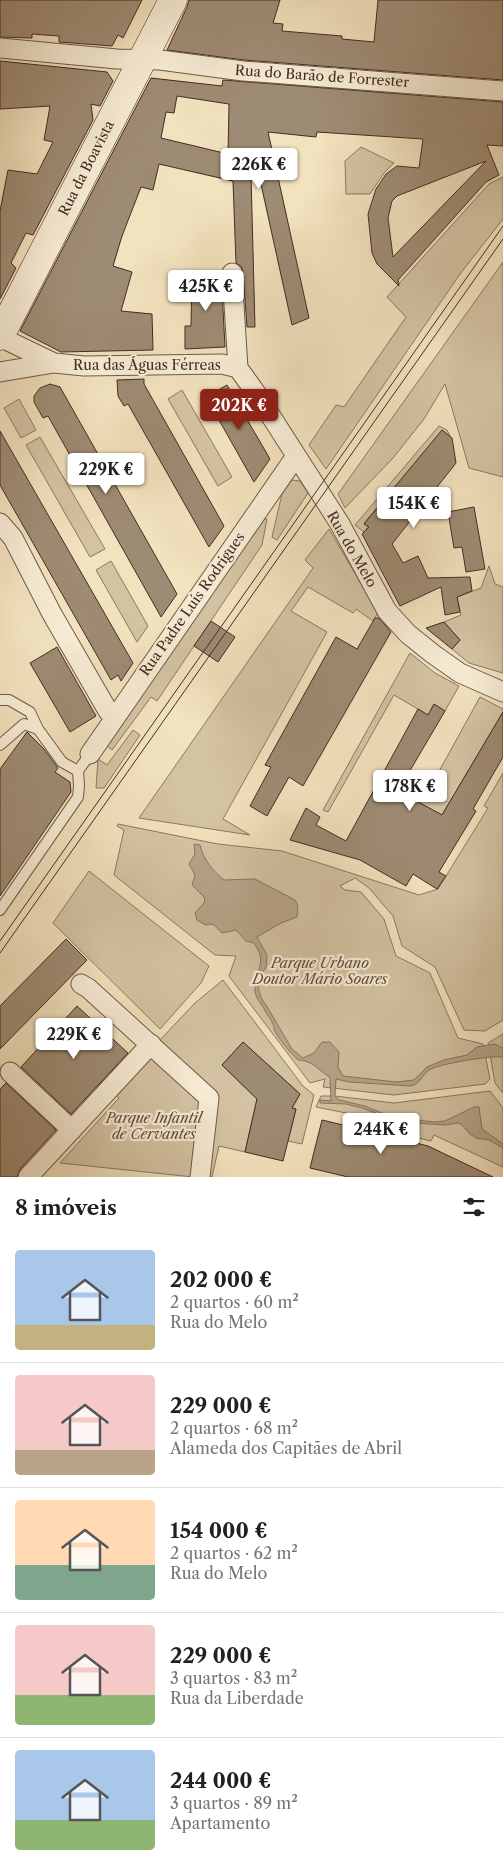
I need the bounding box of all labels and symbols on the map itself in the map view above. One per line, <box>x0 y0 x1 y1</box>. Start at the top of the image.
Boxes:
street label: Rua do Barão de Forrester <box>234 61 410 91</box>
street label: Rua da Boavista <box>54 117 118 219</box>
pin: 226K € <box>218 148 300 190</box>
pin: 425K € <box>165 270 247 312</box>
street label: Rua das Águas Férreas <box>73 356 221 374</box>
pin: 202K € <box>198 388 280 431</box>
pin: 229K € <box>65 452 147 495</box>
pin: 154K € <box>373 486 455 529</box>
street label: Rua do Melo <box>323 508 381 590</box>
street label: Rua Padre Luís Rodrigues <box>136 529 248 679</box>
pin: 178K € <box>369 770 451 812</box>
park label: Parque Urbano Doutor Mário Soares <box>251 954 389 988</box>
pin: 229K € <box>33 1018 115 1060</box>
park label: Parque Infantil de Cervantes <box>105 1109 204 1143</box>
pin: 244K € <box>340 1112 422 1155</box>

